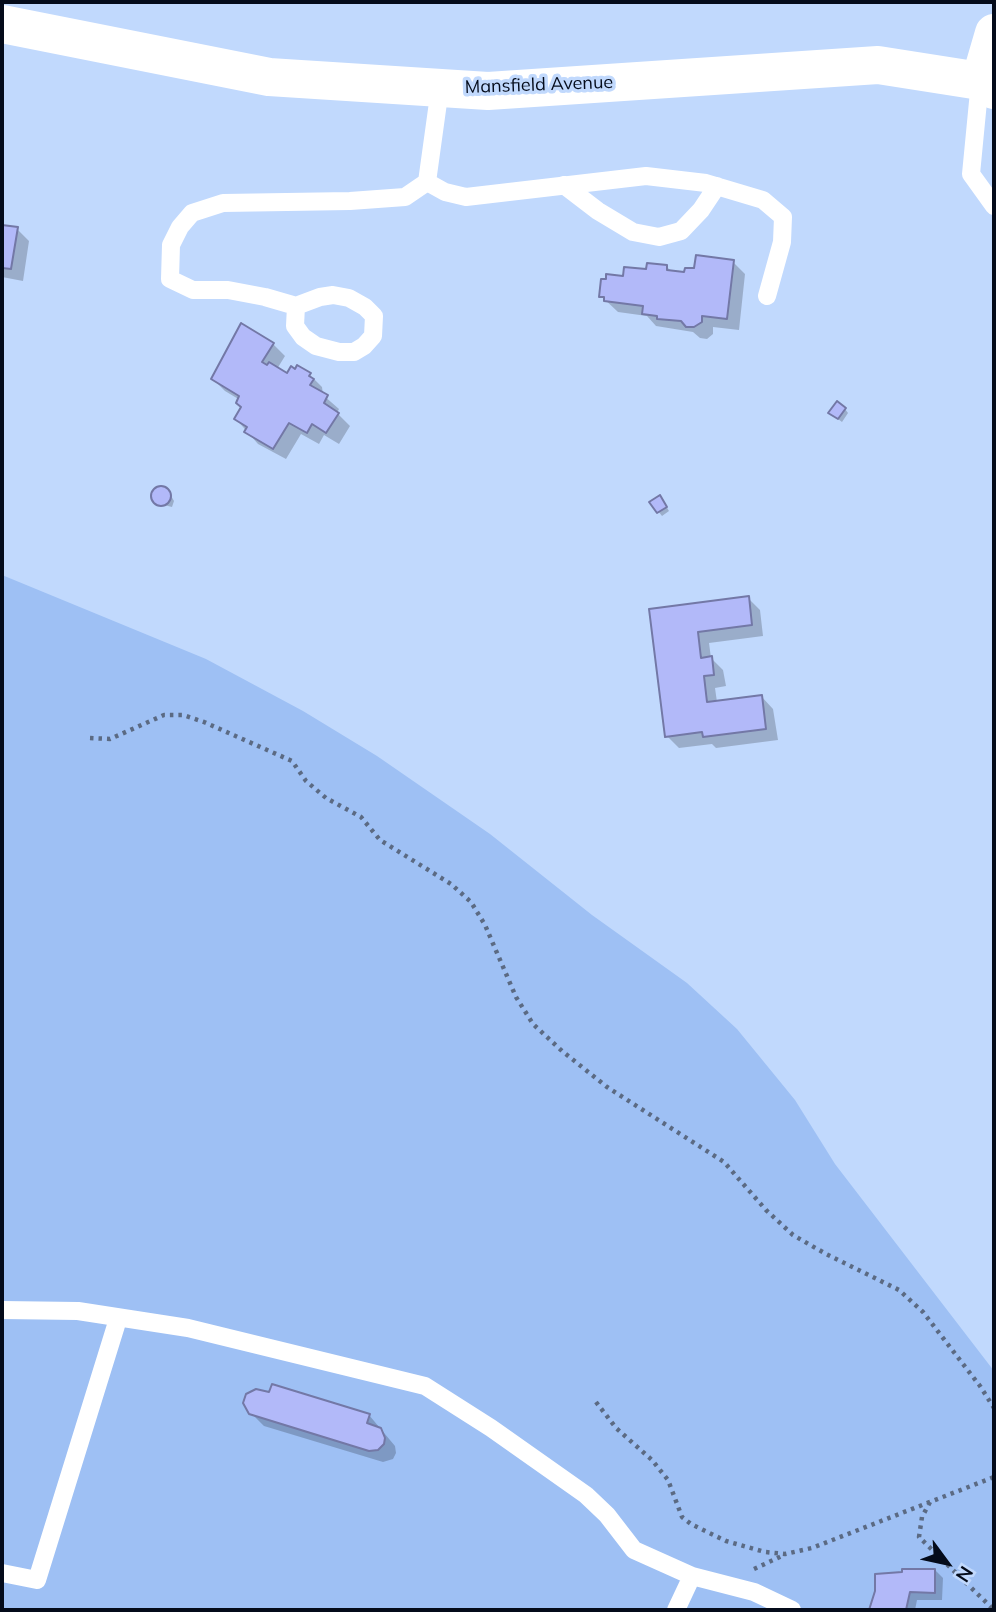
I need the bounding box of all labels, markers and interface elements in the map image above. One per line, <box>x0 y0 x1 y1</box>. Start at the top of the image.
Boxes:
street label: Mansfield Avenue <box>465 72 613 98</box>
north arrow <box>912 1528 982 1598</box>
text: N <box>951 1562 979 1587</box>

